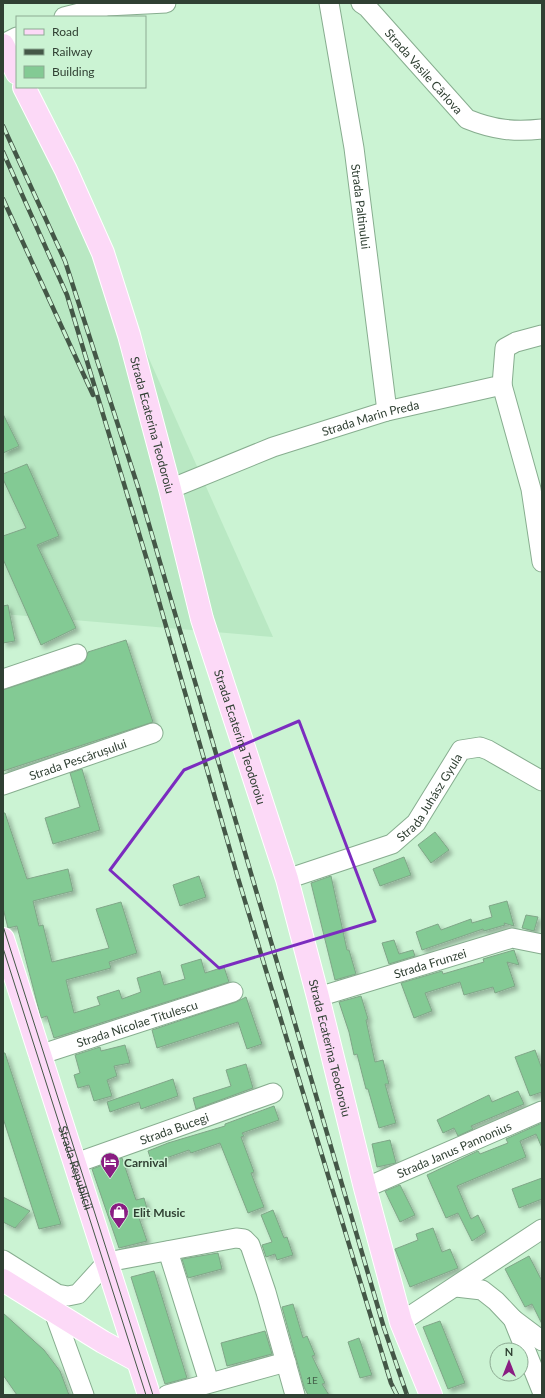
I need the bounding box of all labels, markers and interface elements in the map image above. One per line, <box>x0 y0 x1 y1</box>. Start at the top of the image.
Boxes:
legend <box>16 16 146 88</box>
text: Road <box>52 24 79 39</box>
street label: Strada Vasile Cârlova <box>382 25 466 117</box>
text: Railway <box>52 44 93 59</box>
text: Building <box>52 64 95 79</box>
street label: Strada Paltinului <box>349 163 374 250</box>
street label: Strada Ecaterina Teodoroiu <box>128 355 178 495</box>
street label: Strada Marin Preda <box>320 396 421 439</box>
street label: Strada Ecaterina Teodoroiu <box>211 667 270 806</box>
street label: Strada Pescărușului <box>27 735 128 783</box>
street label: Strada Juhász Gyula <box>393 750 465 844</box>
street label: Strada Frunzei <box>392 945 468 981</box>
street label: Strada Ecaterina Teodoroiu <box>306 977 355 1118</box>
street label: Strada Nicolae Titulescu <box>74 996 200 1050</box>
street label: Strada Bucegi <box>138 1109 211 1147</box>
street label: Strada Janus Pannonius <box>394 1118 514 1181</box>
street label: Strada Republicii <box>56 1124 97 1212</box>
hotel icon: Carnival <box>99 1151 121 1179</box>
place label: Carnival <box>124 1155 168 1170</box>
shop icon: Elit Music <box>108 1201 130 1229</box>
place label: Elit Music <box>133 1205 186 1220</box>
north arrow <box>489 1342 529 1382</box>
text: N <box>505 1345 513 1358</box>
house number: 1E <box>306 1374 318 1386</box>

